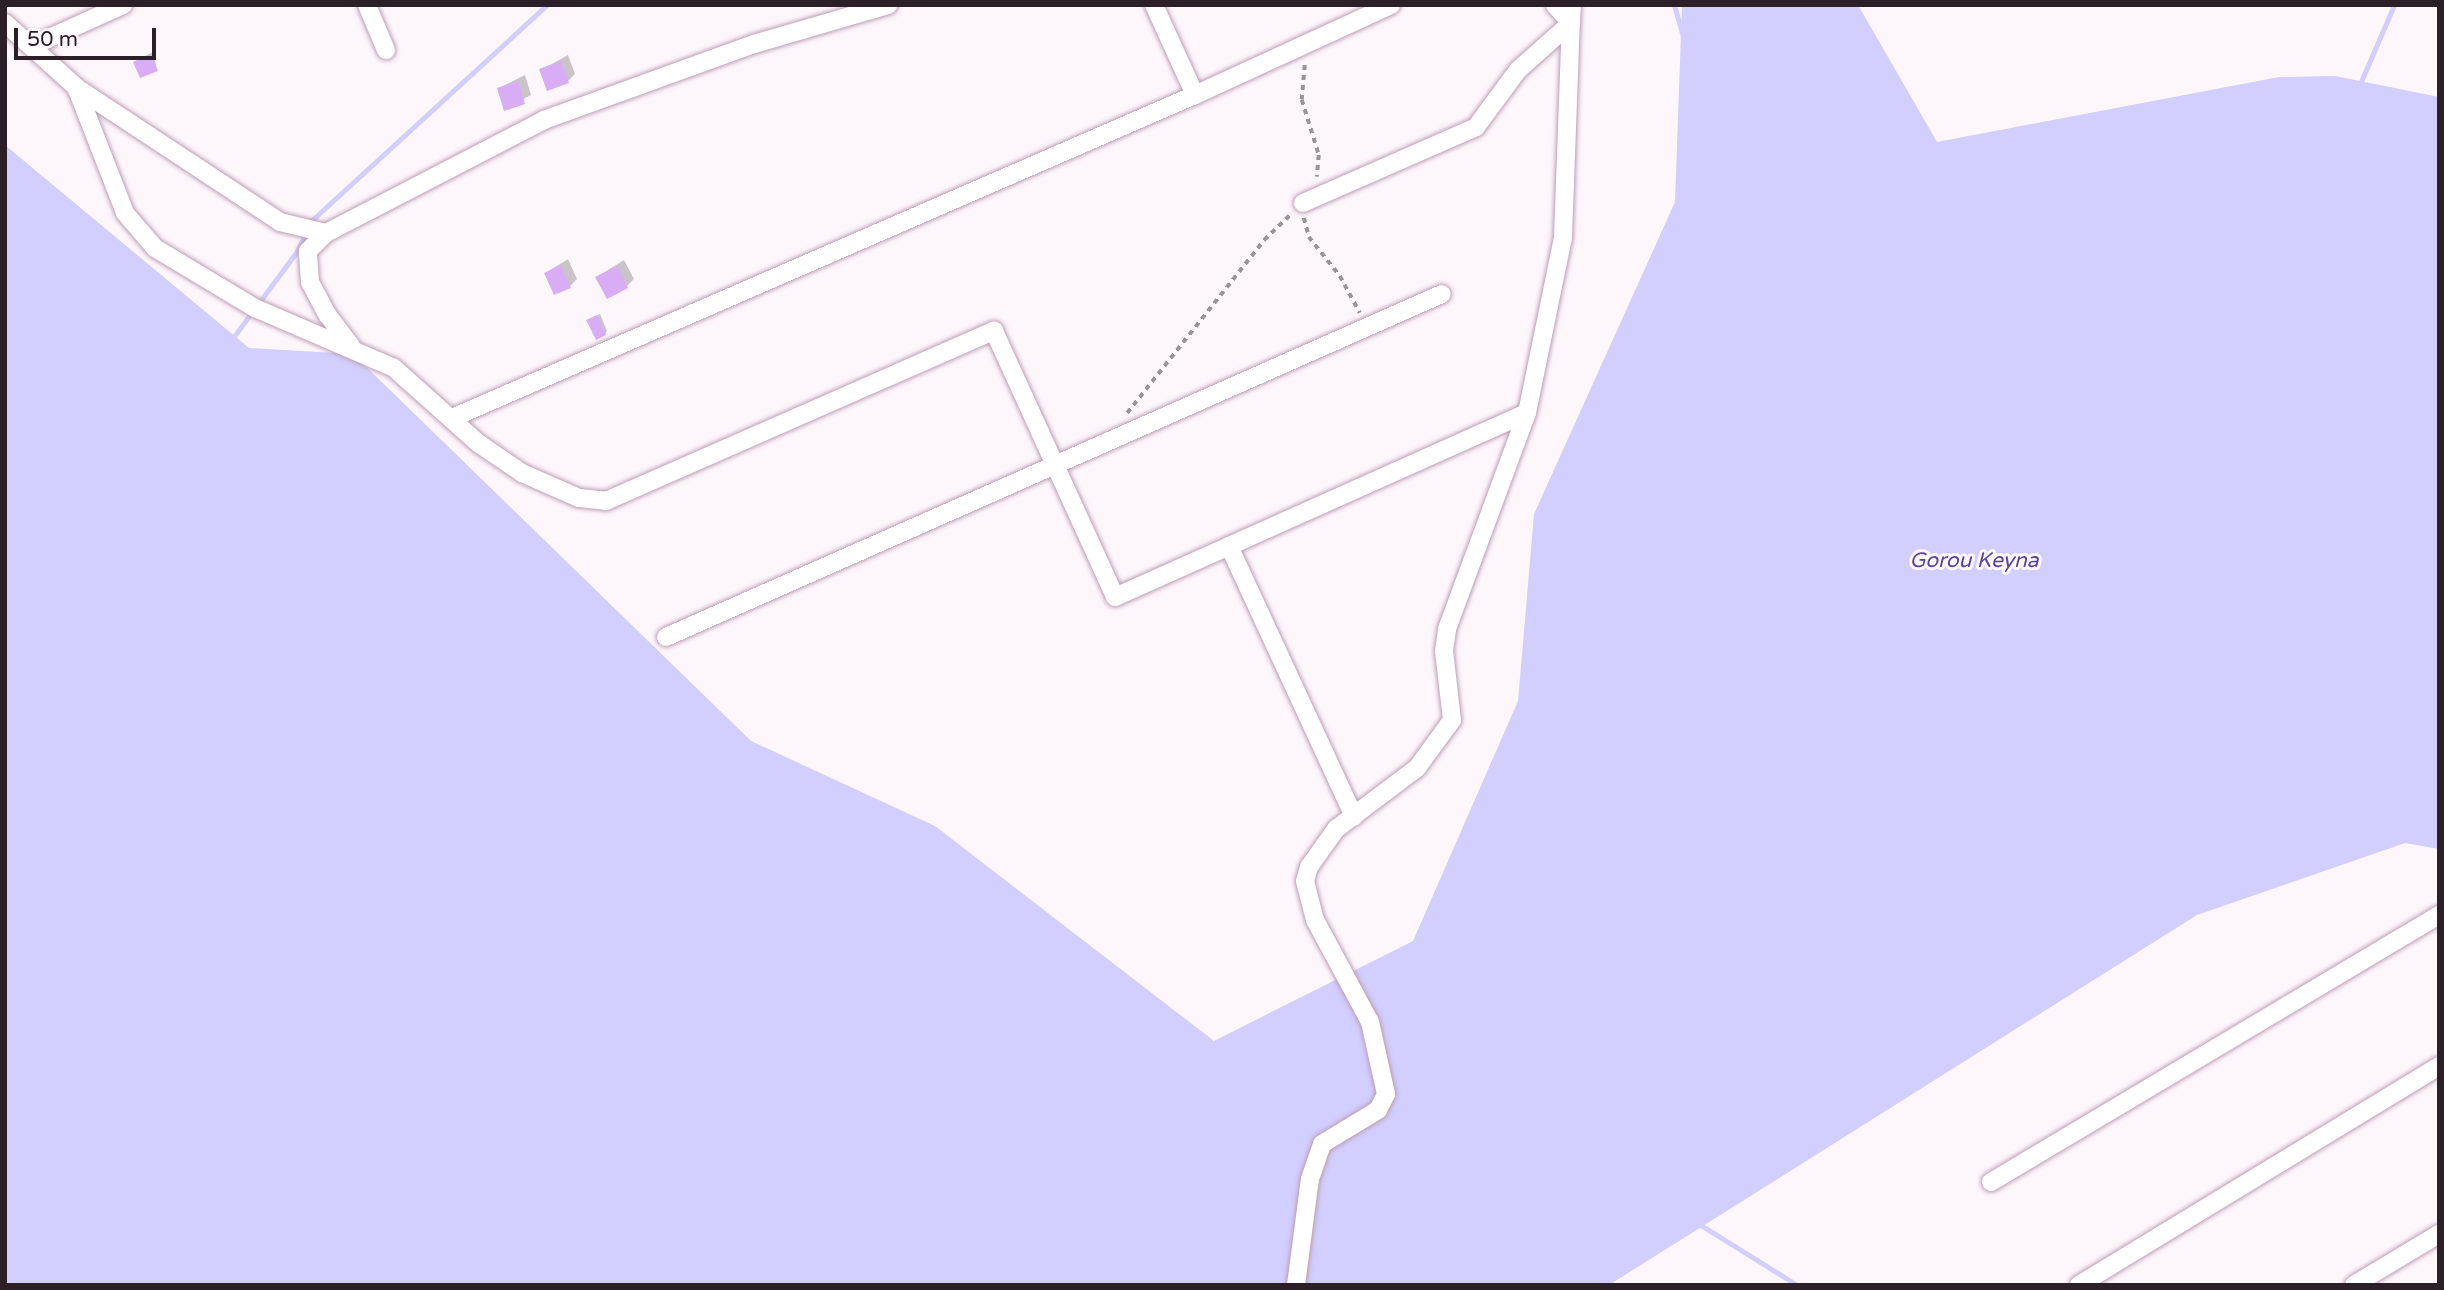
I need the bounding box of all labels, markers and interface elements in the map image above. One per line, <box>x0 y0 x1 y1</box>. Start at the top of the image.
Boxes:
scale bar <box>18 14 159 58</box>
text: 50 m <box>27 27 78 52</box>
water label: Gorou Keyna <box>1909 548 2039 574</box>

